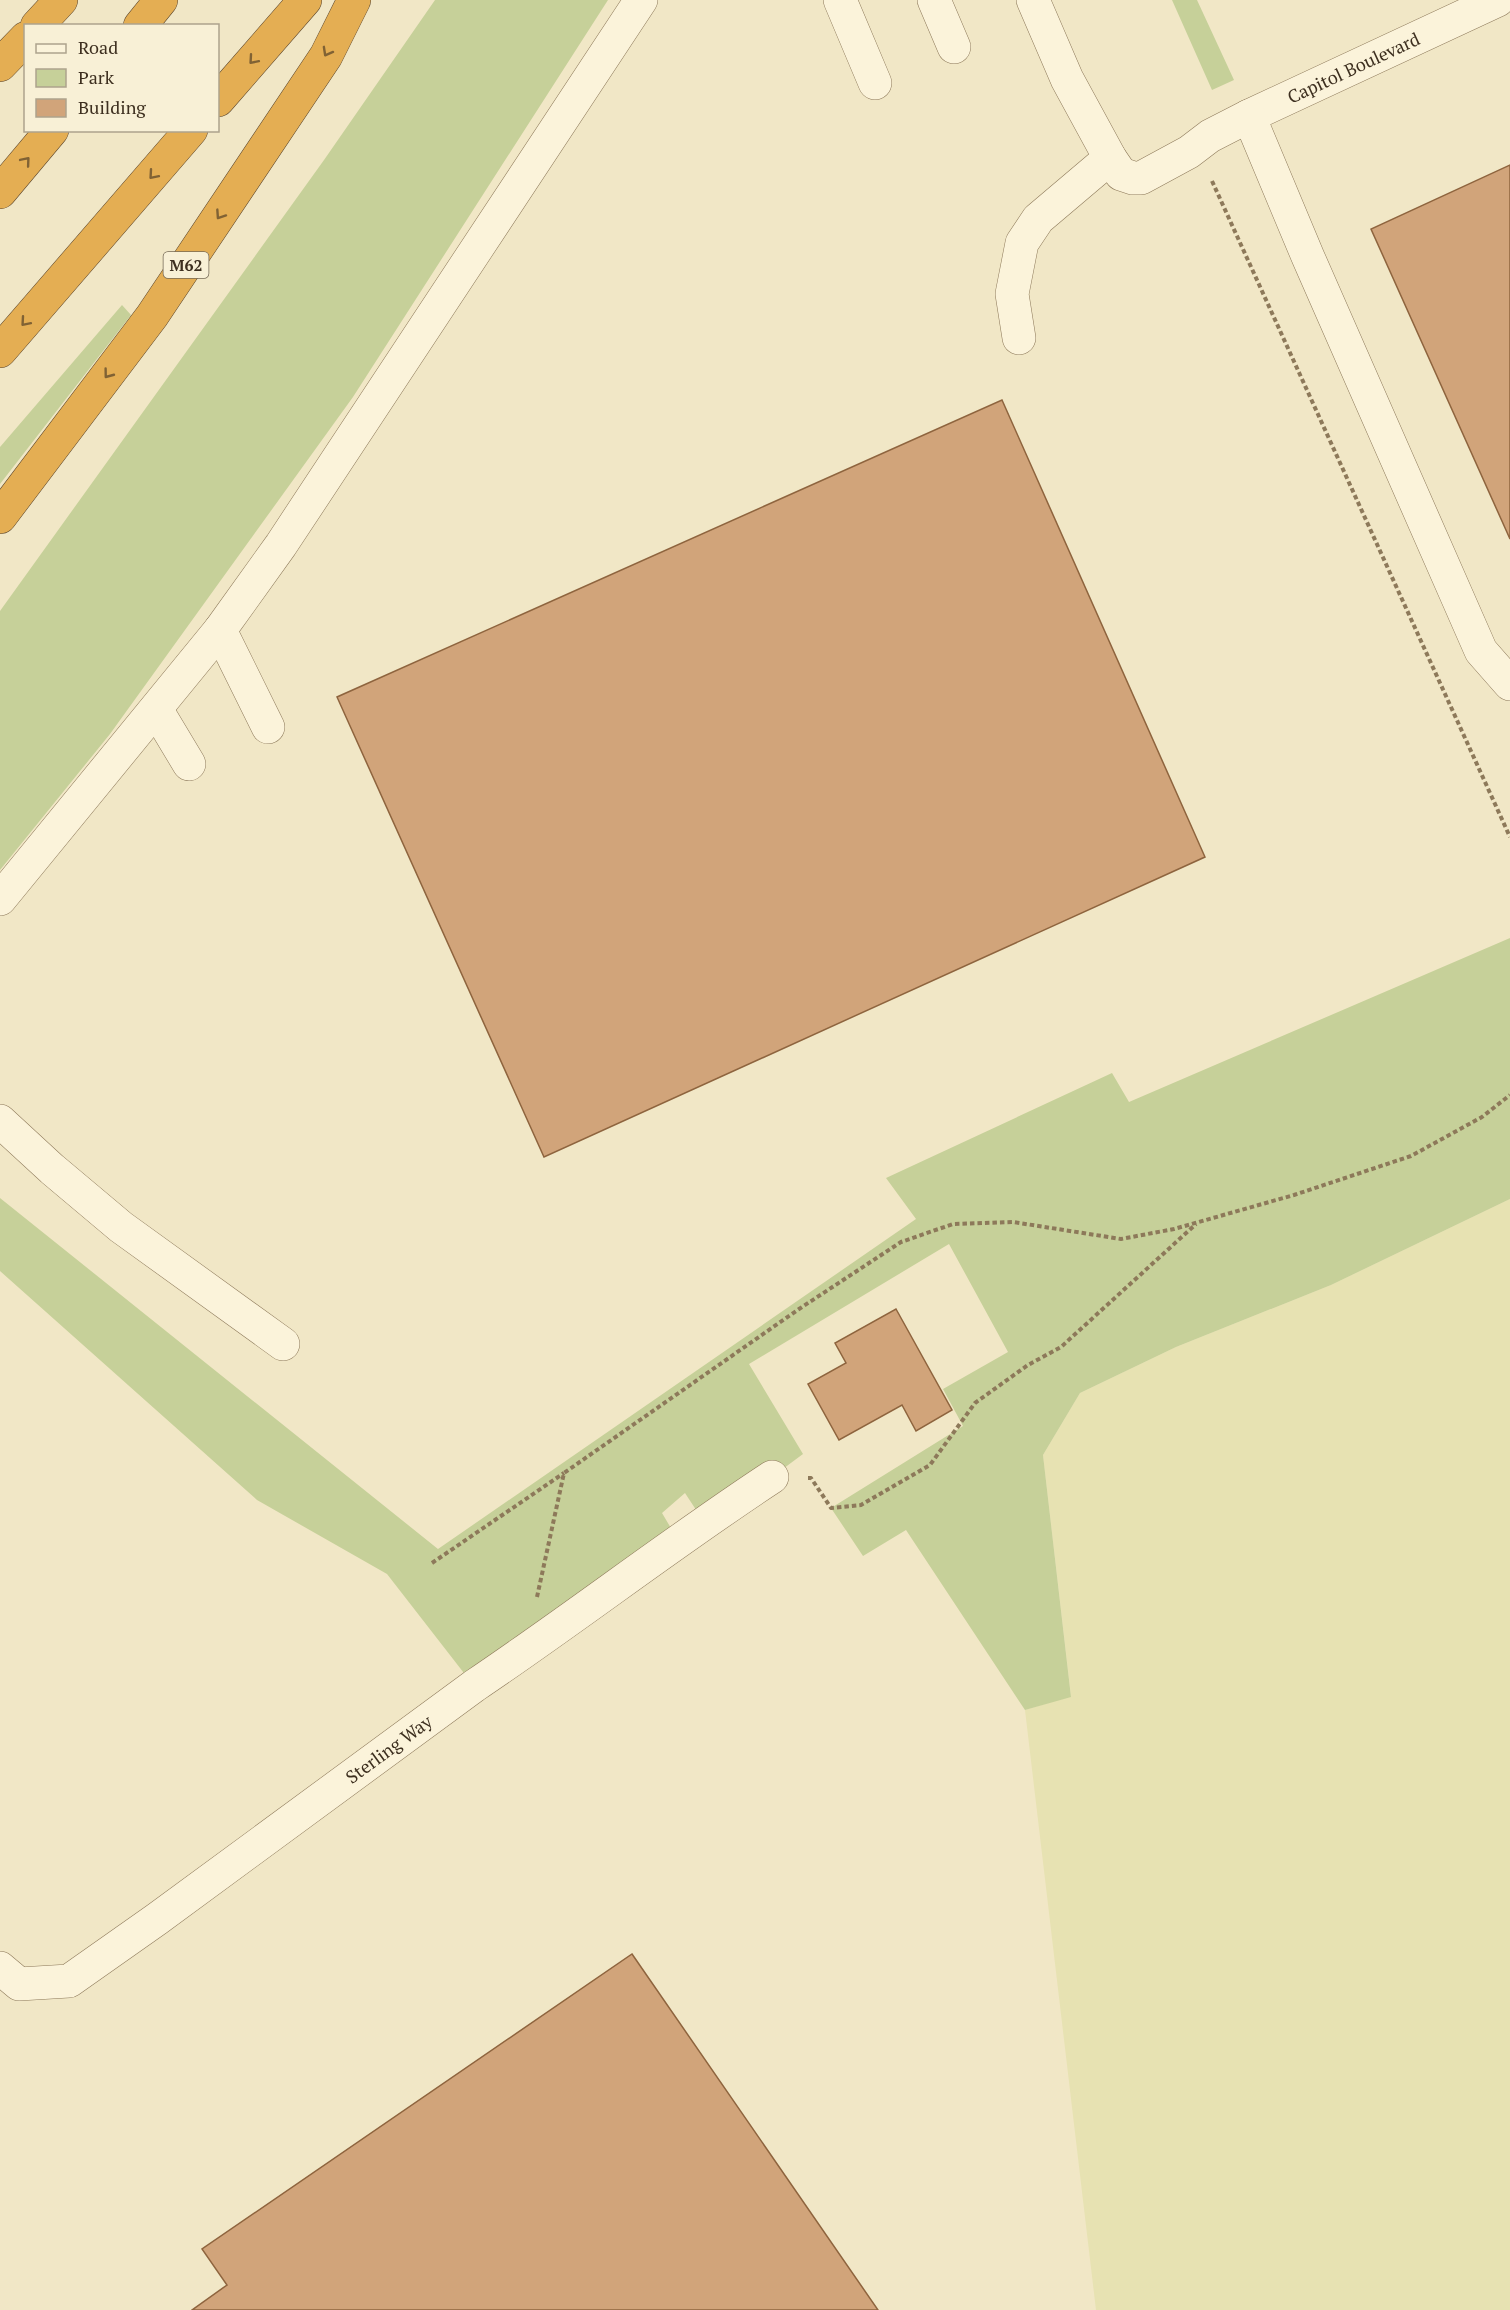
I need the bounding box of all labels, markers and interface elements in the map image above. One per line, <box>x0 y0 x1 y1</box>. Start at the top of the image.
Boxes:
legend <box>24 24 219 132</box>
street label: Capitol Boulevard <box>1283 26 1423 109</box>
text: Road <box>78 35 118 59</box>
one-way arrow <box>323 46 334 56</box>
one-way arrow <box>249 53 260 64</box>
text: Park <box>78 65 115 89</box>
text: Building <box>78 95 146 119</box>
one-way arrow <box>19 157 30 168</box>
one-way arrow <box>149 168 160 179</box>
one-way arrow <box>216 208 227 219</box>
road number: M62 <box>164 252 208 278</box>
one-way arrow <box>21 315 32 326</box>
one-way arrow <box>104 368 115 379</box>
street label: Sterling Way <box>341 1708 437 1789</box>

